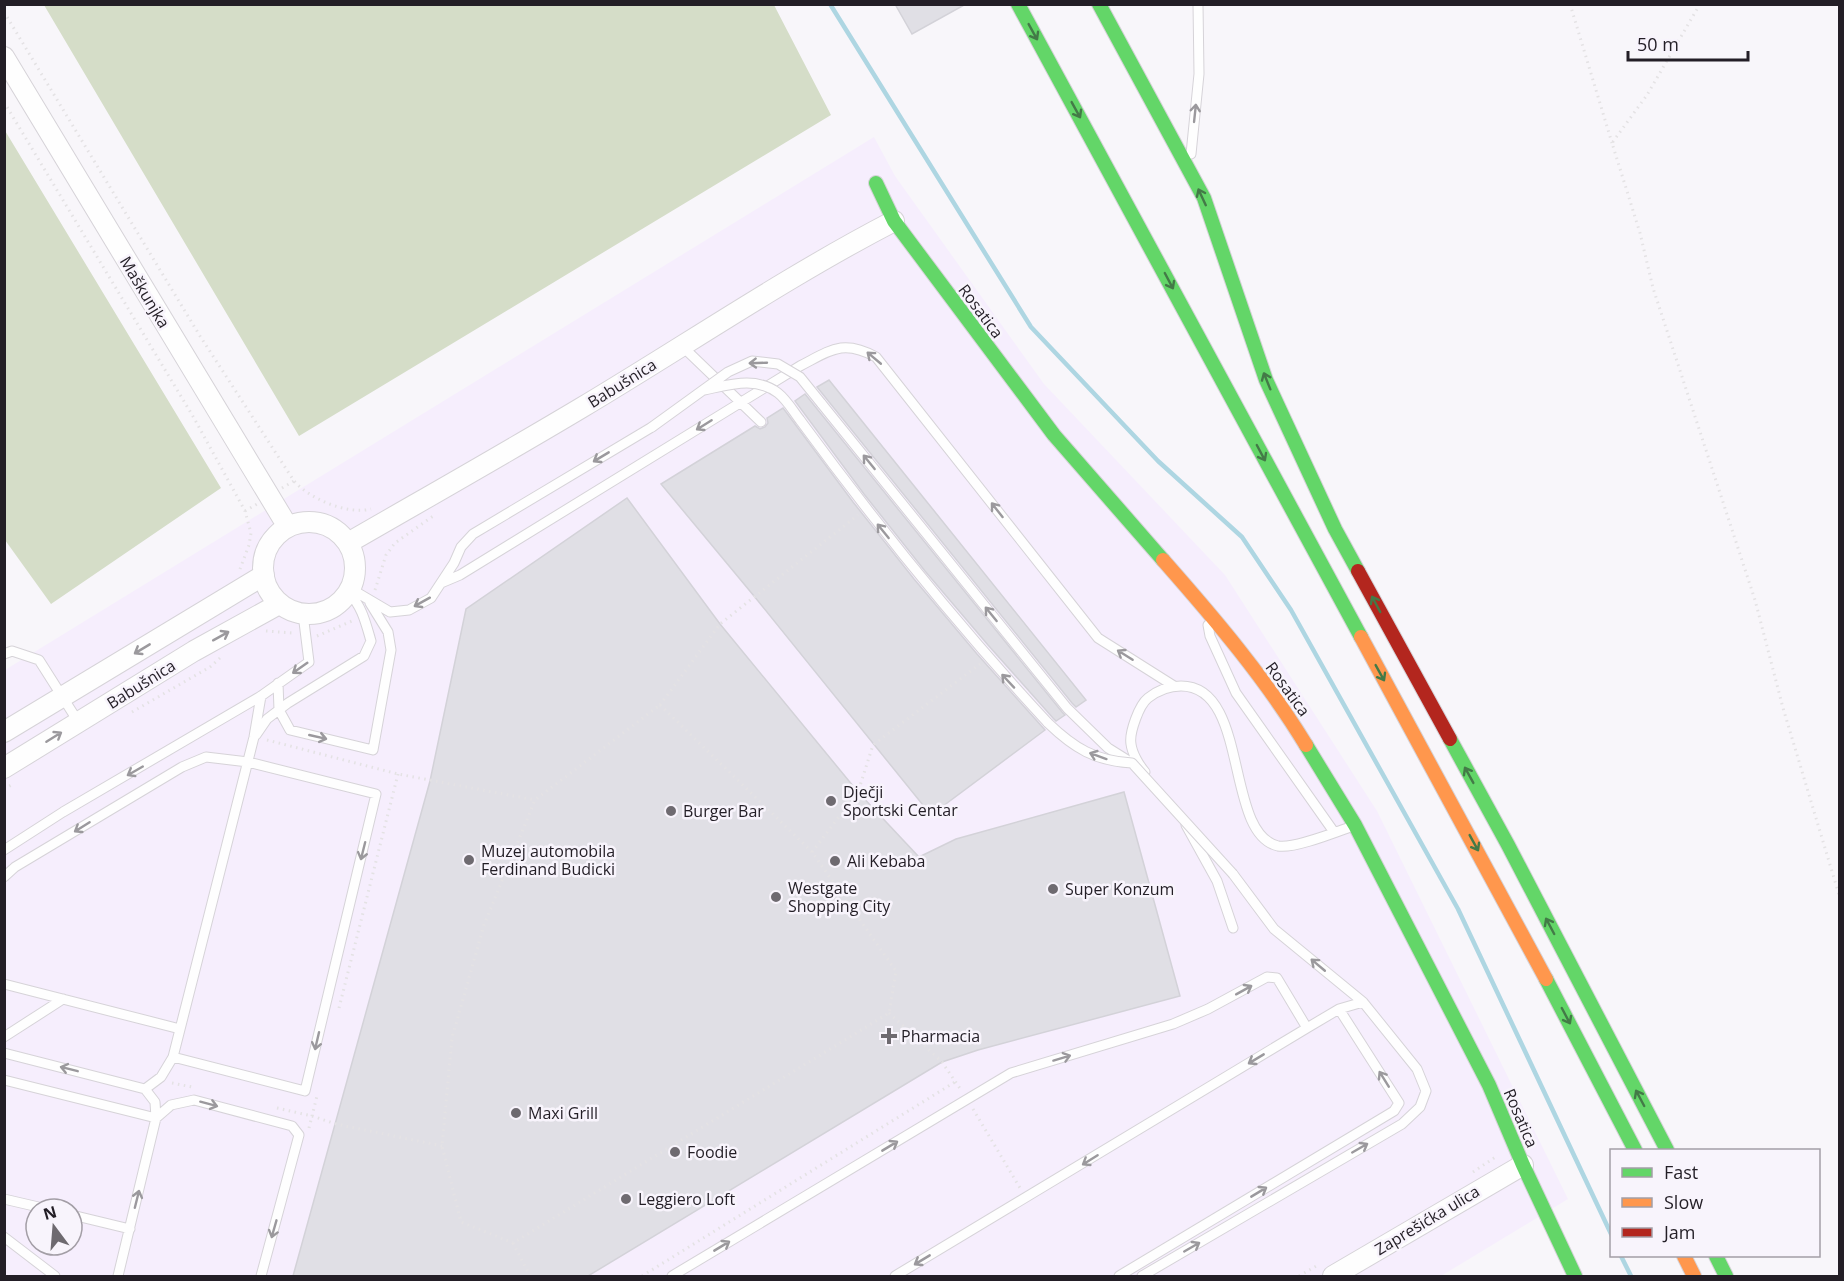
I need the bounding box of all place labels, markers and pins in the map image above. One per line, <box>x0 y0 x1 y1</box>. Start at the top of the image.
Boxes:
place label: Dječji Sportski Centar <box>843 781 958 821</box>
marker: Dječji Sportski Centar <box>824 794 838 808</box>
place label: Burger Bar <box>683 800 764 822</box>
marker: Burger Bar <box>664 804 678 818</box>
place label: Muzej automobila Ferdinand Budicki <box>481 840 615 880</box>
place label: Ali Kebaba <box>847 850 926 872</box>
marker: Muzej automobila Ferdinand Budicki <box>462 853 476 867</box>
marker: Ali Kebaba <box>828 854 842 868</box>
place label: Westgate Shopping City <box>788 877 891 917</box>
place label: Super Konzum <box>1065 878 1174 900</box>
marker: Super Konzum <box>1046 882 1060 896</box>
marker: Westgate Shopping City <box>769 890 783 904</box>
place label: Pharmacia <box>901 1025 980 1047</box>
marker: Pharmacia <box>882 1029 896 1043</box>
place label: Maxi Grill <box>528 1102 598 1124</box>
marker: Maxi Grill <box>509 1106 523 1120</box>
place label: Foodie <box>687 1141 737 1163</box>
marker: Foodie <box>668 1145 682 1159</box>
place label: Leggiero Loft <box>638 1188 735 1210</box>
marker: Leggiero Loft <box>619 1192 633 1206</box>

